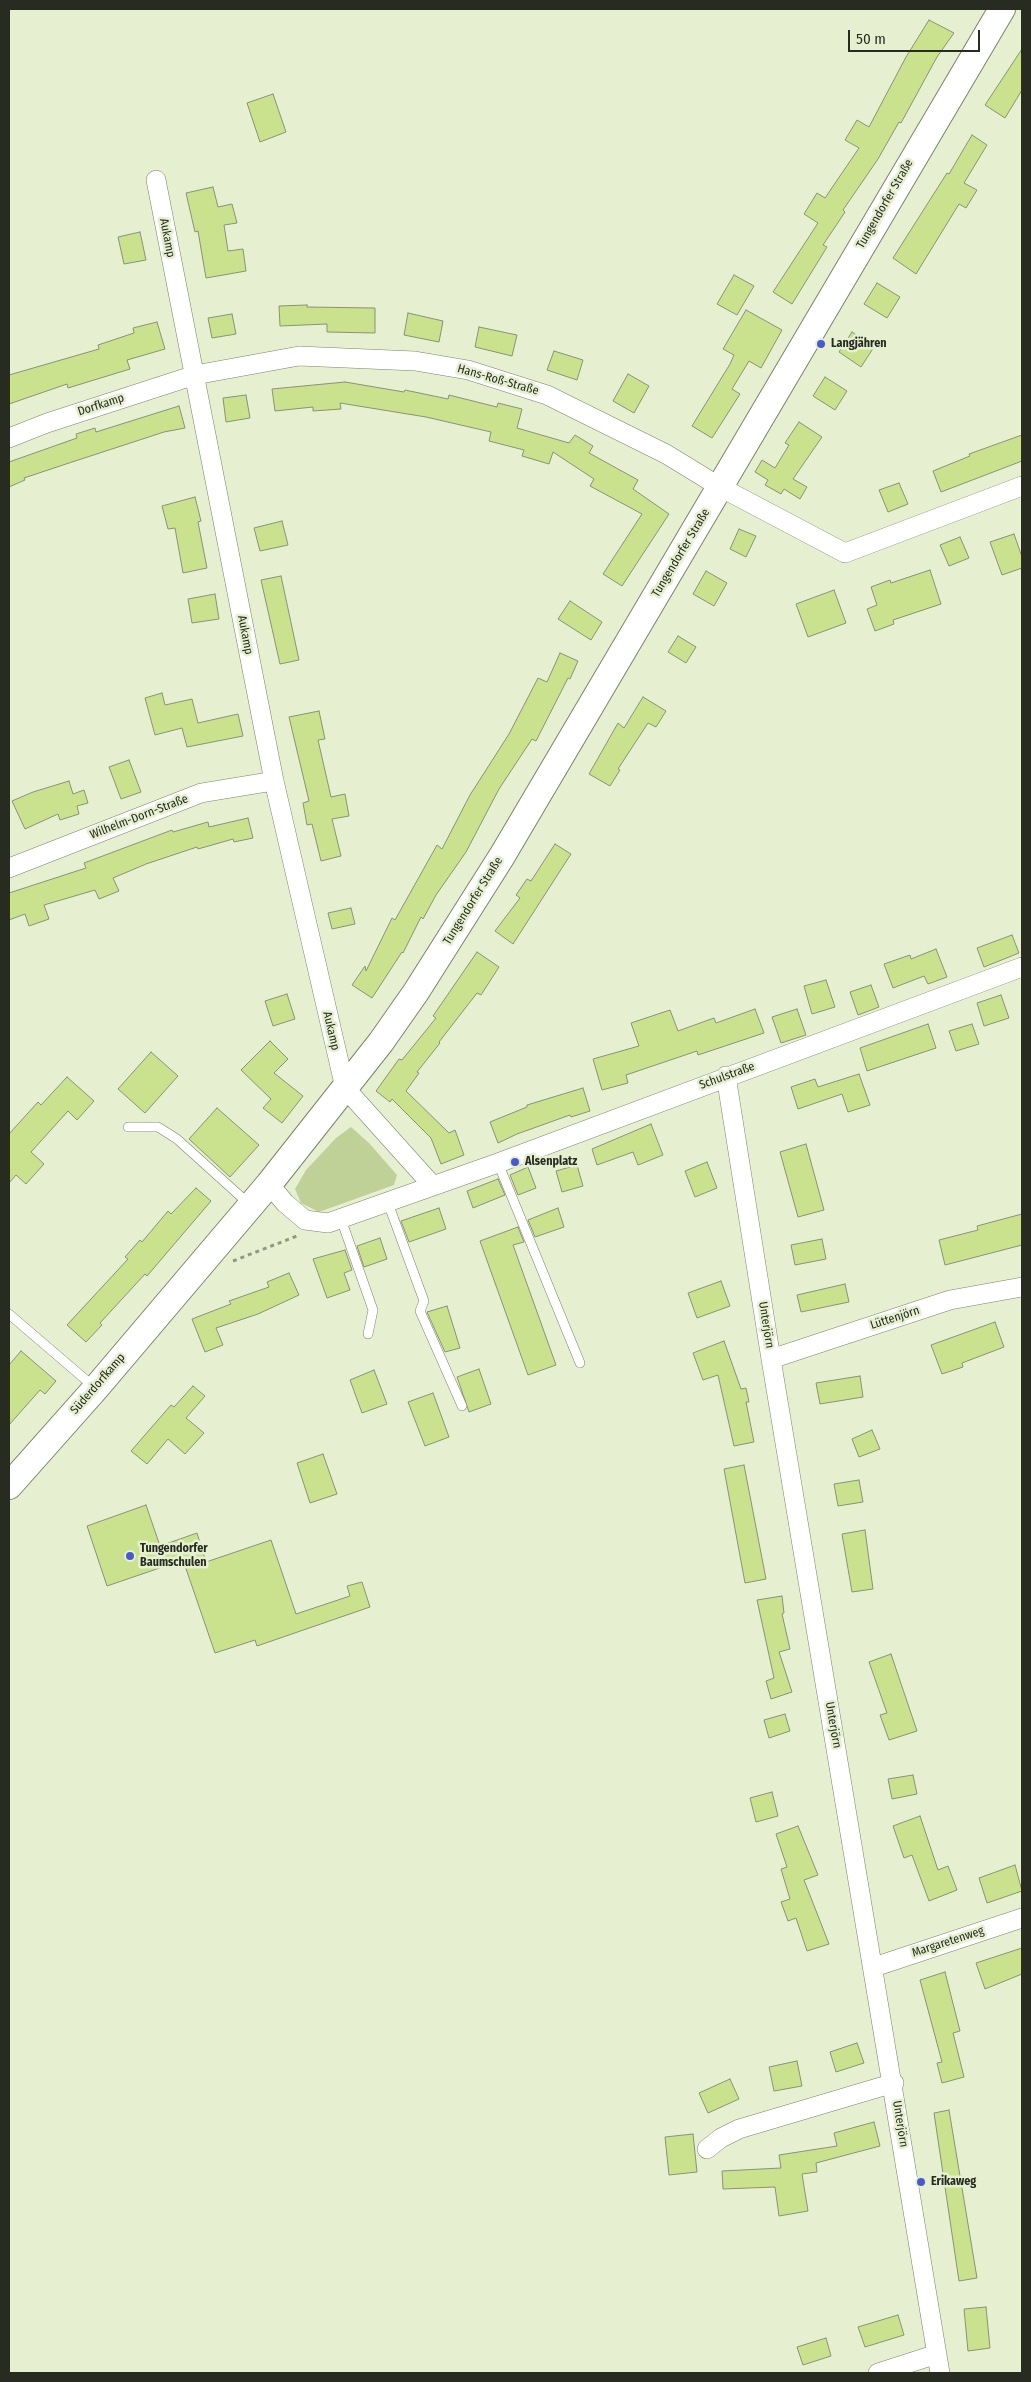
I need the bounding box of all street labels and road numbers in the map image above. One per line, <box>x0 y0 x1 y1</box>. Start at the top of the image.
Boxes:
street label: Tungendorfer Straße <box>854 157 916 251</box>
street label: Aukamp <box>156 217 178 259</box>
street label: Hans-Roß-Straße <box>456 362 540 398</box>
street label: Dorfkamp <box>76 391 126 419</box>
street label: Tungendorfer Straße <box>649 506 713 600</box>
street label: Aukamp <box>234 614 256 656</box>
street label: Wilhelm-Dorn-Straße <box>88 792 190 842</box>
street label: Tungendorfer Straße <box>440 854 506 948</box>
street label: Aukamp <box>320 1010 342 1052</box>
street label: Schulstraße <box>697 1059 757 1093</box>
street label: Unterjörn <box>755 1301 777 1349</box>
street label: Lüttenjörn <box>868 1303 922 1333</box>
street label: Süderdorfkamp <box>68 1351 128 1417</box>
street label: Unterjörn <box>822 1701 844 1749</box>
street label: Margaretenweg <box>910 1924 986 1960</box>
street label: Unterjörn <box>889 2100 911 2148</box>

